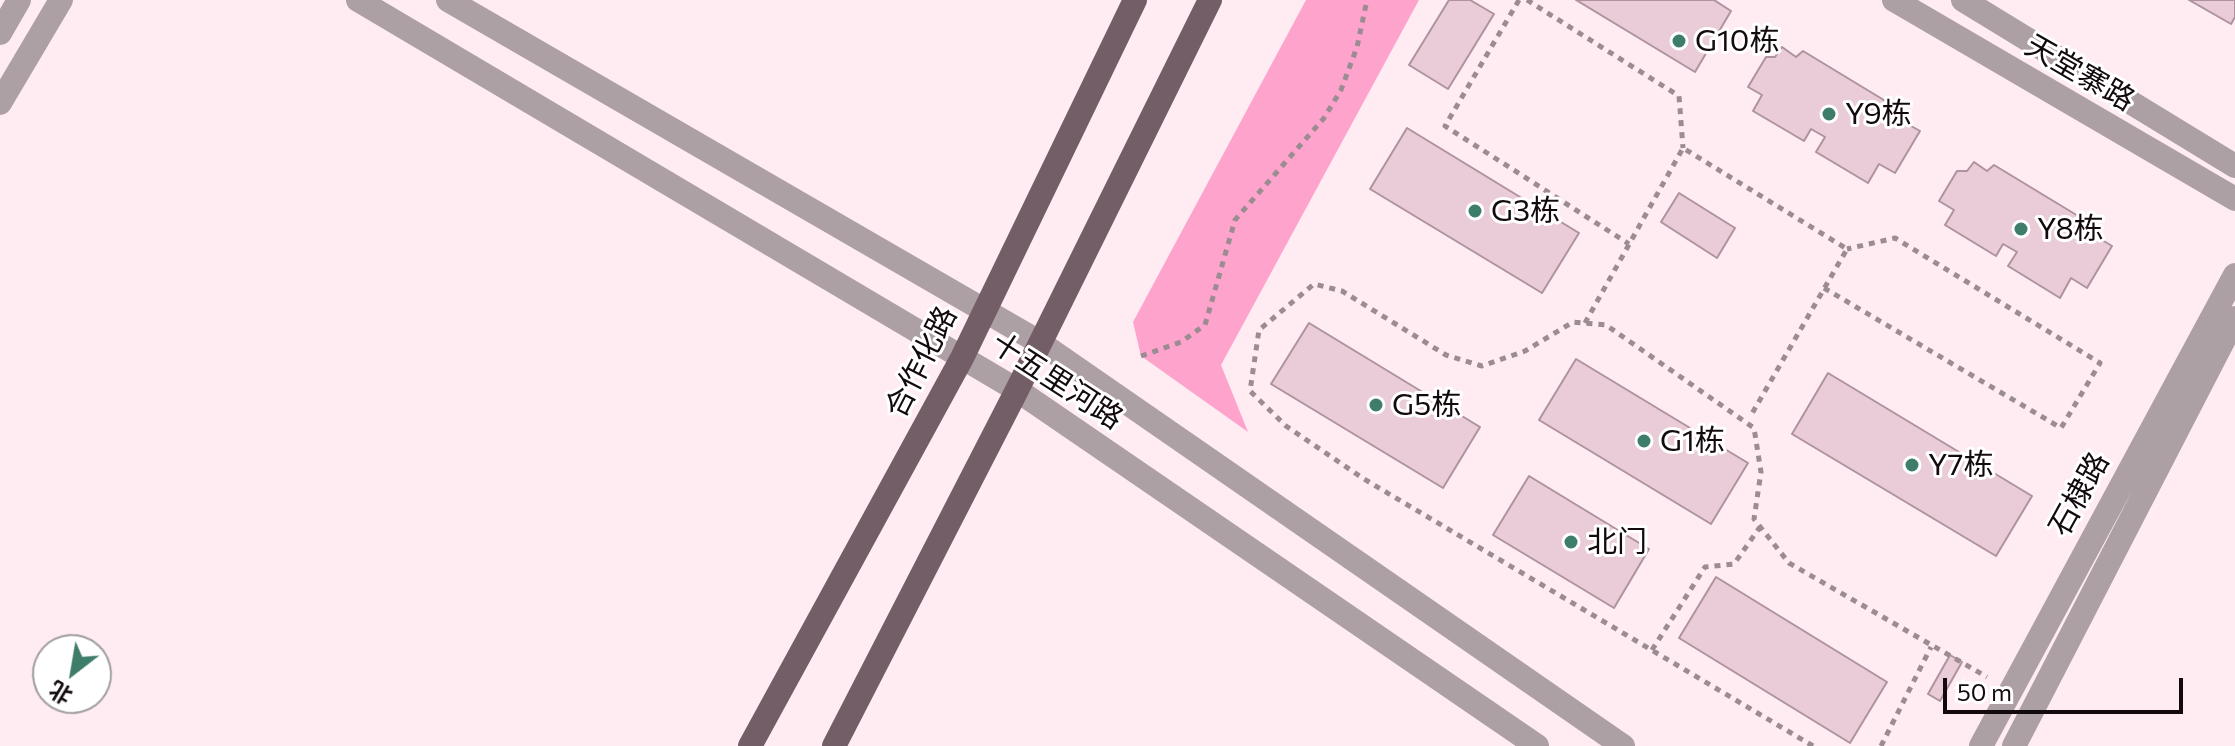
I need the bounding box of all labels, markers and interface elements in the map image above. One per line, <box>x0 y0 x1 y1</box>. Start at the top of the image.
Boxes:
place label: G10栋 <box>1695 23 1779 59</box>
street label: 天堂寨路 <box>2019 27 2141 119</box>
marker: G10栋 <box>1670 32 1688 50</box>
place label: Y9栋 <box>1845 96 1912 132</box>
marker: Y9栋 <box>1820 105 1838 123</box>
place label: G3栋 <box>1491 193 1560 229</box>
marker: G3栋 <box>1466 202 1484 220</box>
place label: Y8栋 <box>2037 211 2104 247</box>
marker: Y8栋 <box>2012 220 2030 238</box>
street label: 合作化路 <box>878 300 964 424</box>
street label: 十五里河路 <box>984 325 1130 437</box>
place label: G5栋 <box>1392 387 1461 423</box>
marker: G5栋 <box>1367 396 1385 414</box>
place label: G1栋 <box>1660 423 1725 459</box>
marker: G1栋 <box>1635 432 1653 450</box>
street label: 石棣路 <box>2041 446 2117 542</box>
place label: Y7栋 <box>1928 447 1993 483</box>
marker: Y7栋 <box>1903 456 1921 474</box>
place label: 北门 <box>1587 524 1647 560</box>
marker: 北门 <box>1562 533 1580 551</box>
north arrow <box>32 634 112 714</box>
scale bar <box>1947 662 2187 712</box>
text: 北 <box>44 676 77 711</box>
text: 50 m <box>1957 677 2012 706</box>

